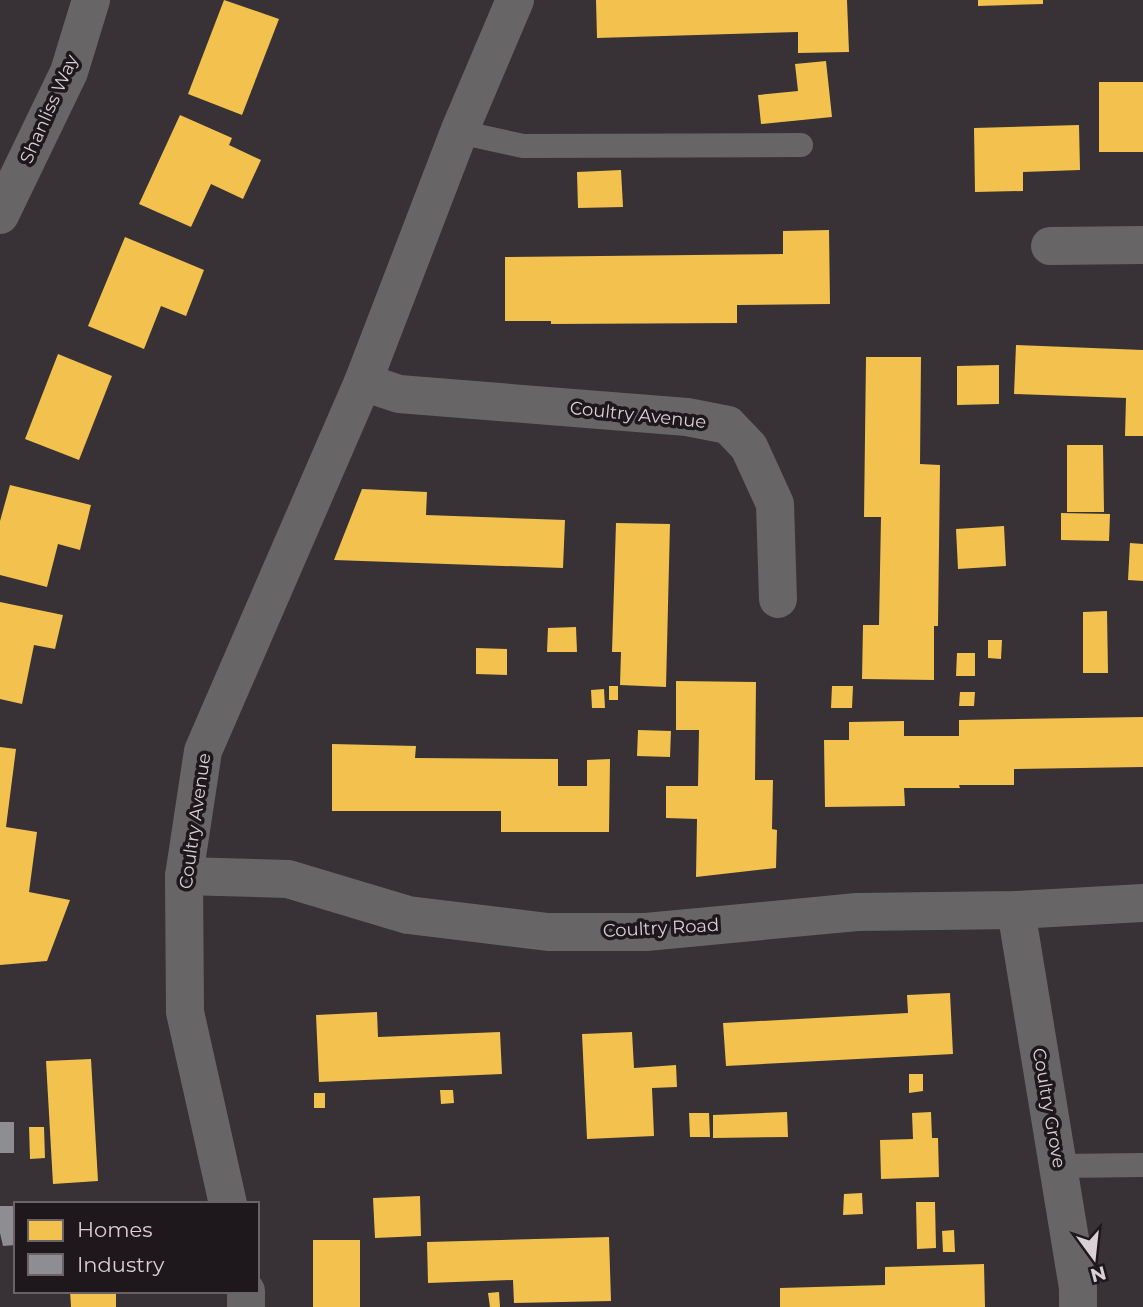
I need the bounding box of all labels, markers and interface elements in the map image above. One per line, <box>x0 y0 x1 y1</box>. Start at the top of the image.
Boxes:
street label: Shanliss Way <box>15 51 83 167</box>
street label: Coultry Avenue <box>569 397 708 433</box>
street label: Coultry Avenue <box>175 751 215 890</box>
street label: Coultry Road <box>602 914 720 942</box>
street label: Coultry Grove <box>1028 1046 1070 1170</box>
legend <box>14 1202 259 1293</box>
text: Homes <box>77 1217 152 1242</box>
north arrow <box>1059 1223 1129 1293</box>
text: Industry <box>77 1252 165 1277</box>
text: N <box>1088 1261 1109 1287</box>

